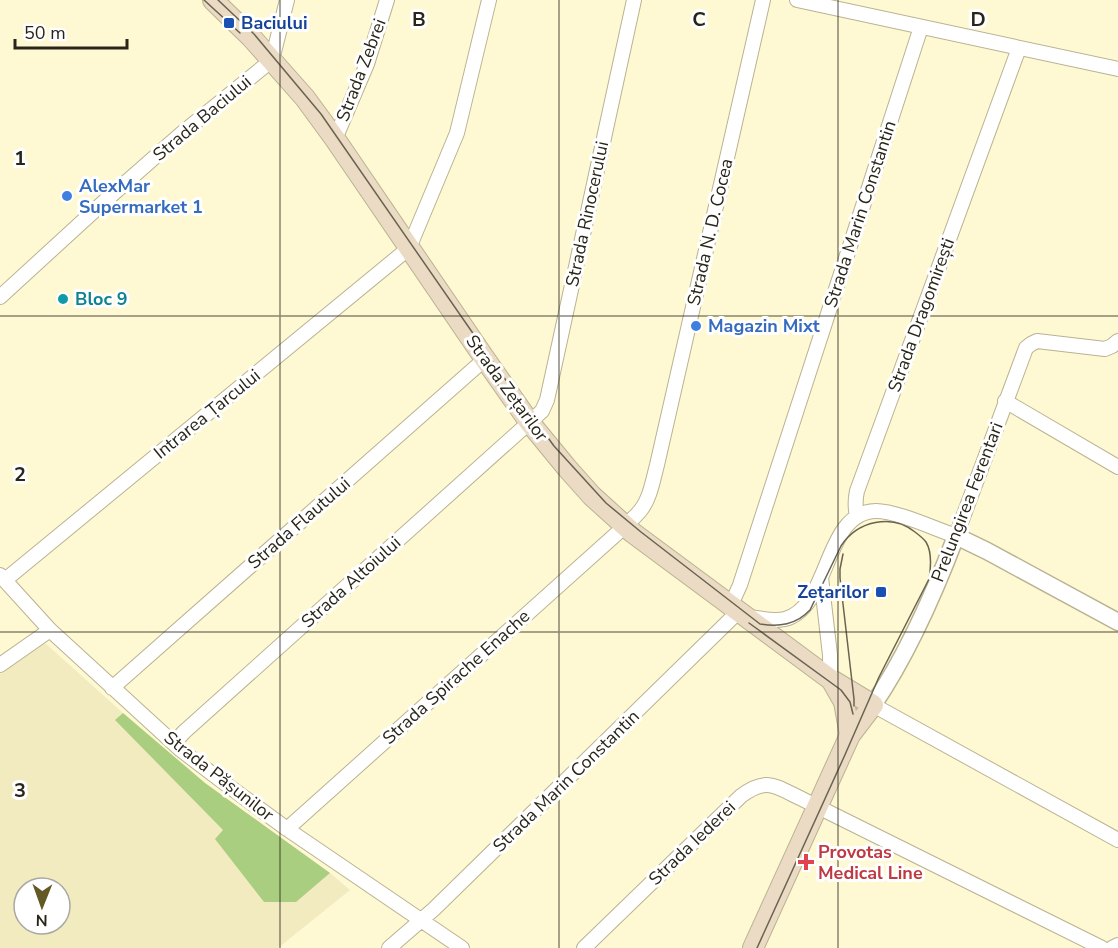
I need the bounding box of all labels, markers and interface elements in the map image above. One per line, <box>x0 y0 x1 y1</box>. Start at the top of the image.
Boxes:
text: B <box>412 6 426 33</box>
text: C <box>692 6 706 33</box>
text: D <box>970 6 986 33</box>
place label: Baciului <box>241 11 308 35</box>
scale bar <box>15 12 128 50</box>
street label: Strada Zebrei <box>330 15 392 125</box>
marker: Baciului <box>222 16 236 30</box>
text: 50 m <box>24 21 66 45</box>
street label: Strada Baciului <box>148 70 256 166</box>
street label: Strada Marin Constantin <box>818 117 902 311</box>
street label: Strada Rinocerului <box>560 139 614 289</box>
text: 1 <box>14 145 26 172</box>
street label: Strada N. D. Cocea <box>681 156 739 308</box>
place label: AlexMar Supermarket 1 <box>79 174 203 219</box>
marker: AlexMar Supermarket 1 <box>60 189 74 203</box>
street label: Strada Dragomirești <box>882 235 960 395</box>
place label: Bloc 9 <box>75 287 128 311</box>
marker: Bloc 9 <box>56 292 70 306</box>
place label: Magazin Mixt <box>708 314 820 338</box>
marker: Magazin Mixt <box>689 319 703 333</box>
street label: Strada Zețarilor <box>460 330 554 446</box>
street label: Intrarea Țarcului <box>149 364 265 464</box>
street label: Prelungirea Ferentari <box>925 419 1009 585</box>
text: 2 <box>14 461 26 488</box>
street label: Strada Flautului <box>243 472 355 574</box>
street label: Strada Altoiului <box>296 531 406 633</box>
place label: Zețarilor <box>797 580 869 604</box>
marker: Zețarilor <box>874 585 888 599</box>
street label: Strada Spirache Enache <box>377 604 535 750</box>
street label: Strada Marin Constantin <box>487 705 645 857</box>
street label: Strada Pășunilor <box>159 726 279 827</box>
text: 3 <box>14 777 26 804</box>
street label: Strada Iederei <box>643 795 741 891</box>
place label: Provotas Medical Line <box>818 840 923 885</box>
marker: Provotas Medical Line <box>799 855 813 869</box>
north arrow <box>12 876 72 936</box>
text: N <box>36 909 48 931</box>

